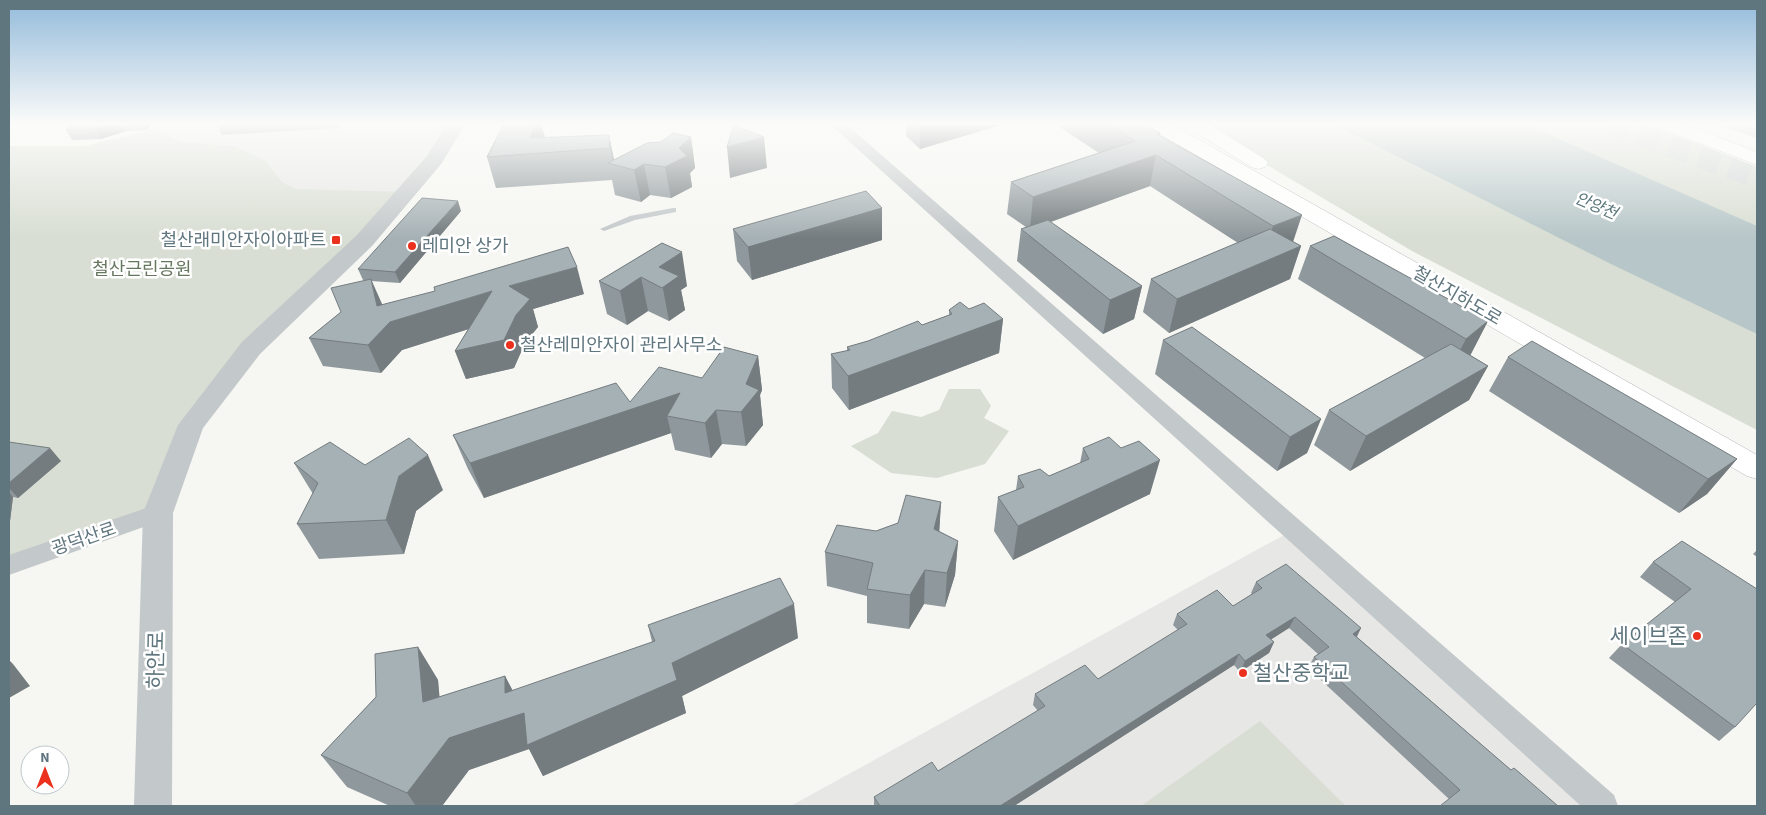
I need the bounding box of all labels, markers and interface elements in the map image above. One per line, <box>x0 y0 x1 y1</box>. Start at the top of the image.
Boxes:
water label: 안양천 <box>1571 187 1623 226</box>
place label: 철산래미안자이아파트 <box>160 228 326 253</box>
marker: 철산래미안자이아파트 <box>330 234 342 246</box>
place label: 레미안 상가 <box>422 234 509 259</box>
marker: 레미안 상가 <box>406 240 418 252</box>
park label: 철산근린공원 <box>92 257 192 282</box>
street label: 철산지하도로 <box>1408 260 1506 332</box>
place label: 철산레미안자이 관리사무소 <box>520 333 722 358</box>
marker: 철산레미안자이 관리사무소 <box>504 339 516 351</box>
street label: 광덕산로 <box>49 516 119 562</box>
place label: 세이브존 <box>1610 621 1687 651</box>
marker: 세이브존 <box>1691 630 1703 642</box>
street label: 하안로 <box>140 631 172 689</box>
place label: 철산중학교 <box>1253 658 1350 688</box>
marker: 철산중학교 <box>1237 667 1249 679</box>
north arrow <box>20 745 70 795</box>
text: N <box>40 748 50 768</box>

